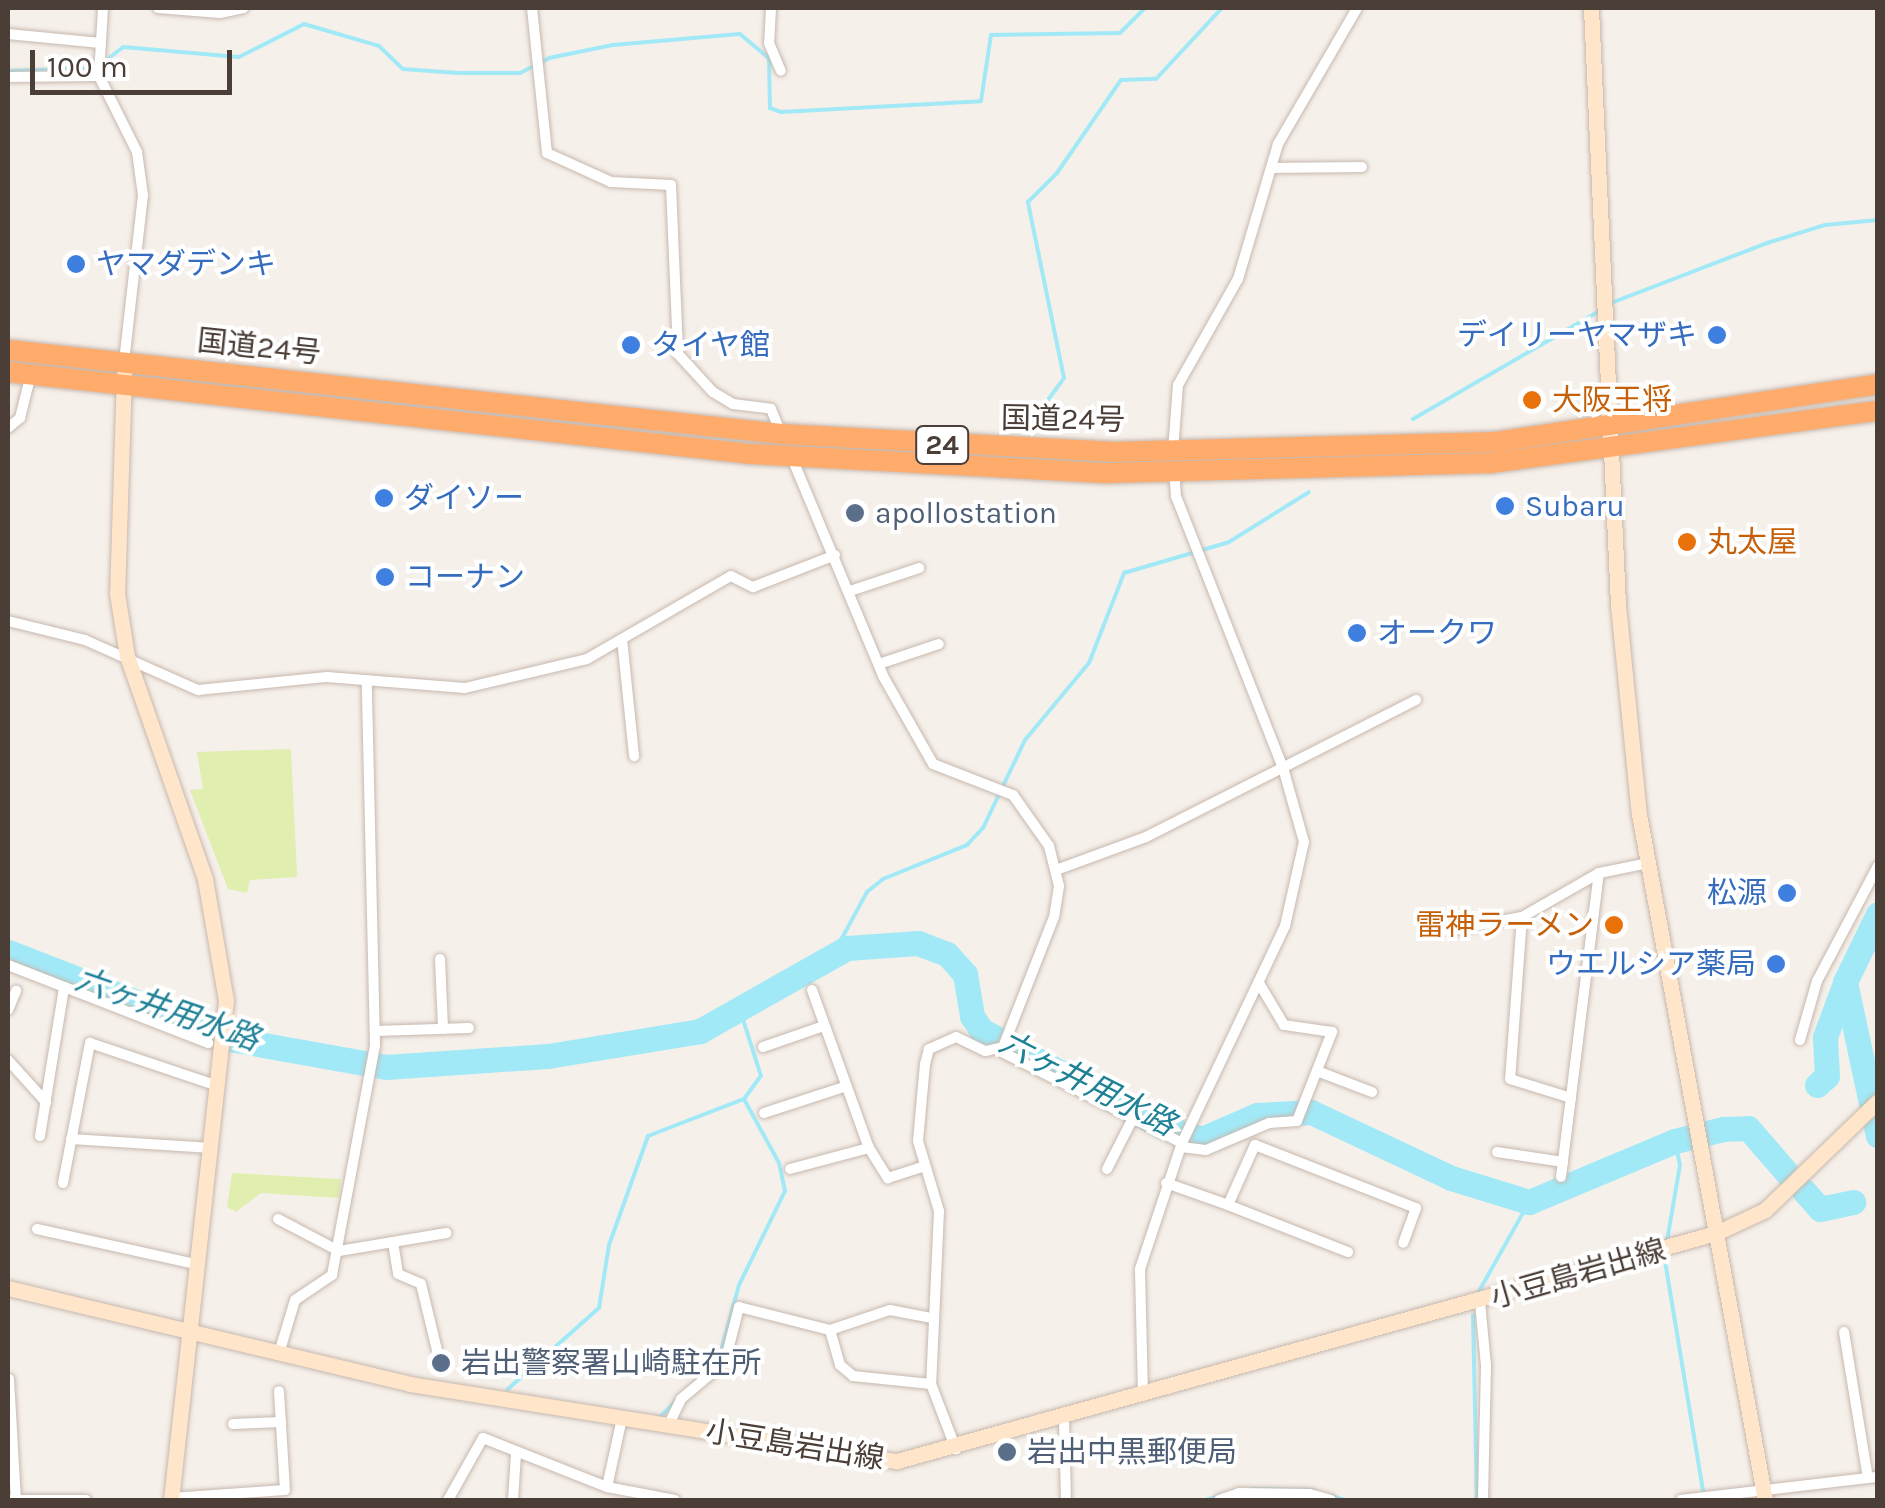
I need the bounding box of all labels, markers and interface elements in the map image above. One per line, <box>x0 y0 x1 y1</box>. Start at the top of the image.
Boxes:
scale bar <box>35 30 238 92</box>
text: 100 m <box>47 49 128 85</box>
place label: ヤマダデンキ <box>96 246 276 282</box>
marker: ヤマダデンキ <box>65 253 87 275</box>
place label: デイリーヤマザキ <box>1457 317 1697 353</box>
street label: 国道24号 <box>195 323 323 371</box>
marker: デイリーヤマザキ <box>1706 324 1728 346</box>
place label: タイヤ館 <box>651 327 771 363</box>
marker: タイヤ館 <box>620 334 642 356</box>
place label: 大阪王将 <box>1552 382 1672 418</box>
marker: 大阪王将 <box>1521 389 1543 411</box>
street label: 国道24号 <box>1001 400 1125 438</box>
road number: 24 <box>914 422 970 468</box>
place label: ダイソー <box>404 480 524 516</box>
marker: ダイソー <box>373 487 395 509</box>
place label: Subaru <box>1525 488 1625 524</box>
place label: apollostation <box>875 495 1057 531</box>
marker: Subaru <box>1494 495 1516 517</box>
marker: apollostation <box>844 502 866 524</box>
place label: 丸太屋 <box>1707 524 1797 560</box>
marker: 丸太屋 <box>1676 531 1698 553</box>
place label: コーナン <box>405 559 525 595</box>
marker: コーナン <box>374 566 396 588</box>
place label: オークワ <box>1377 615 1497 651</box>
marker: オークワ <box>1346 622 1368 644</box>
place label: 松源 <box>1707 875 1767 911</box>
marker: 松源 <box>1776 882 1798 904</box>
place label: 雷神ラーメン <box>1414 907 1594 943</box>
marker: 雷神ラーメン <box>1603 914 1625 936</box>
place label: ウエルシア薬局 <box>1546 946 1756 982</box>
marker: ウエルシア薬局 <box>1765 953 1787 975</box>
water label: 六ヶ井用水路 <box>70 961 264 1059</box>
water label: 六ヶ井用水路 <box>993 1023 1181 1145</box>
street label: 小豆島岩出線 <box>1487 1232 1669 1316</box>
place label: 岩出警察署山崎駐在所 <box>461 1345 761 1381</box>
marker: 岩出警察署山崎駐在所 <box>430 1352 452 1374</box>
street label: 小豆島岩出線 <box>703 1413 887 1477</box>
place label: 岩出中黒郵便局 <box>1027 1434 1237 1470</box>
marker: 岩出中黒郵便局 <box>996 1441 1018 1463</box>

